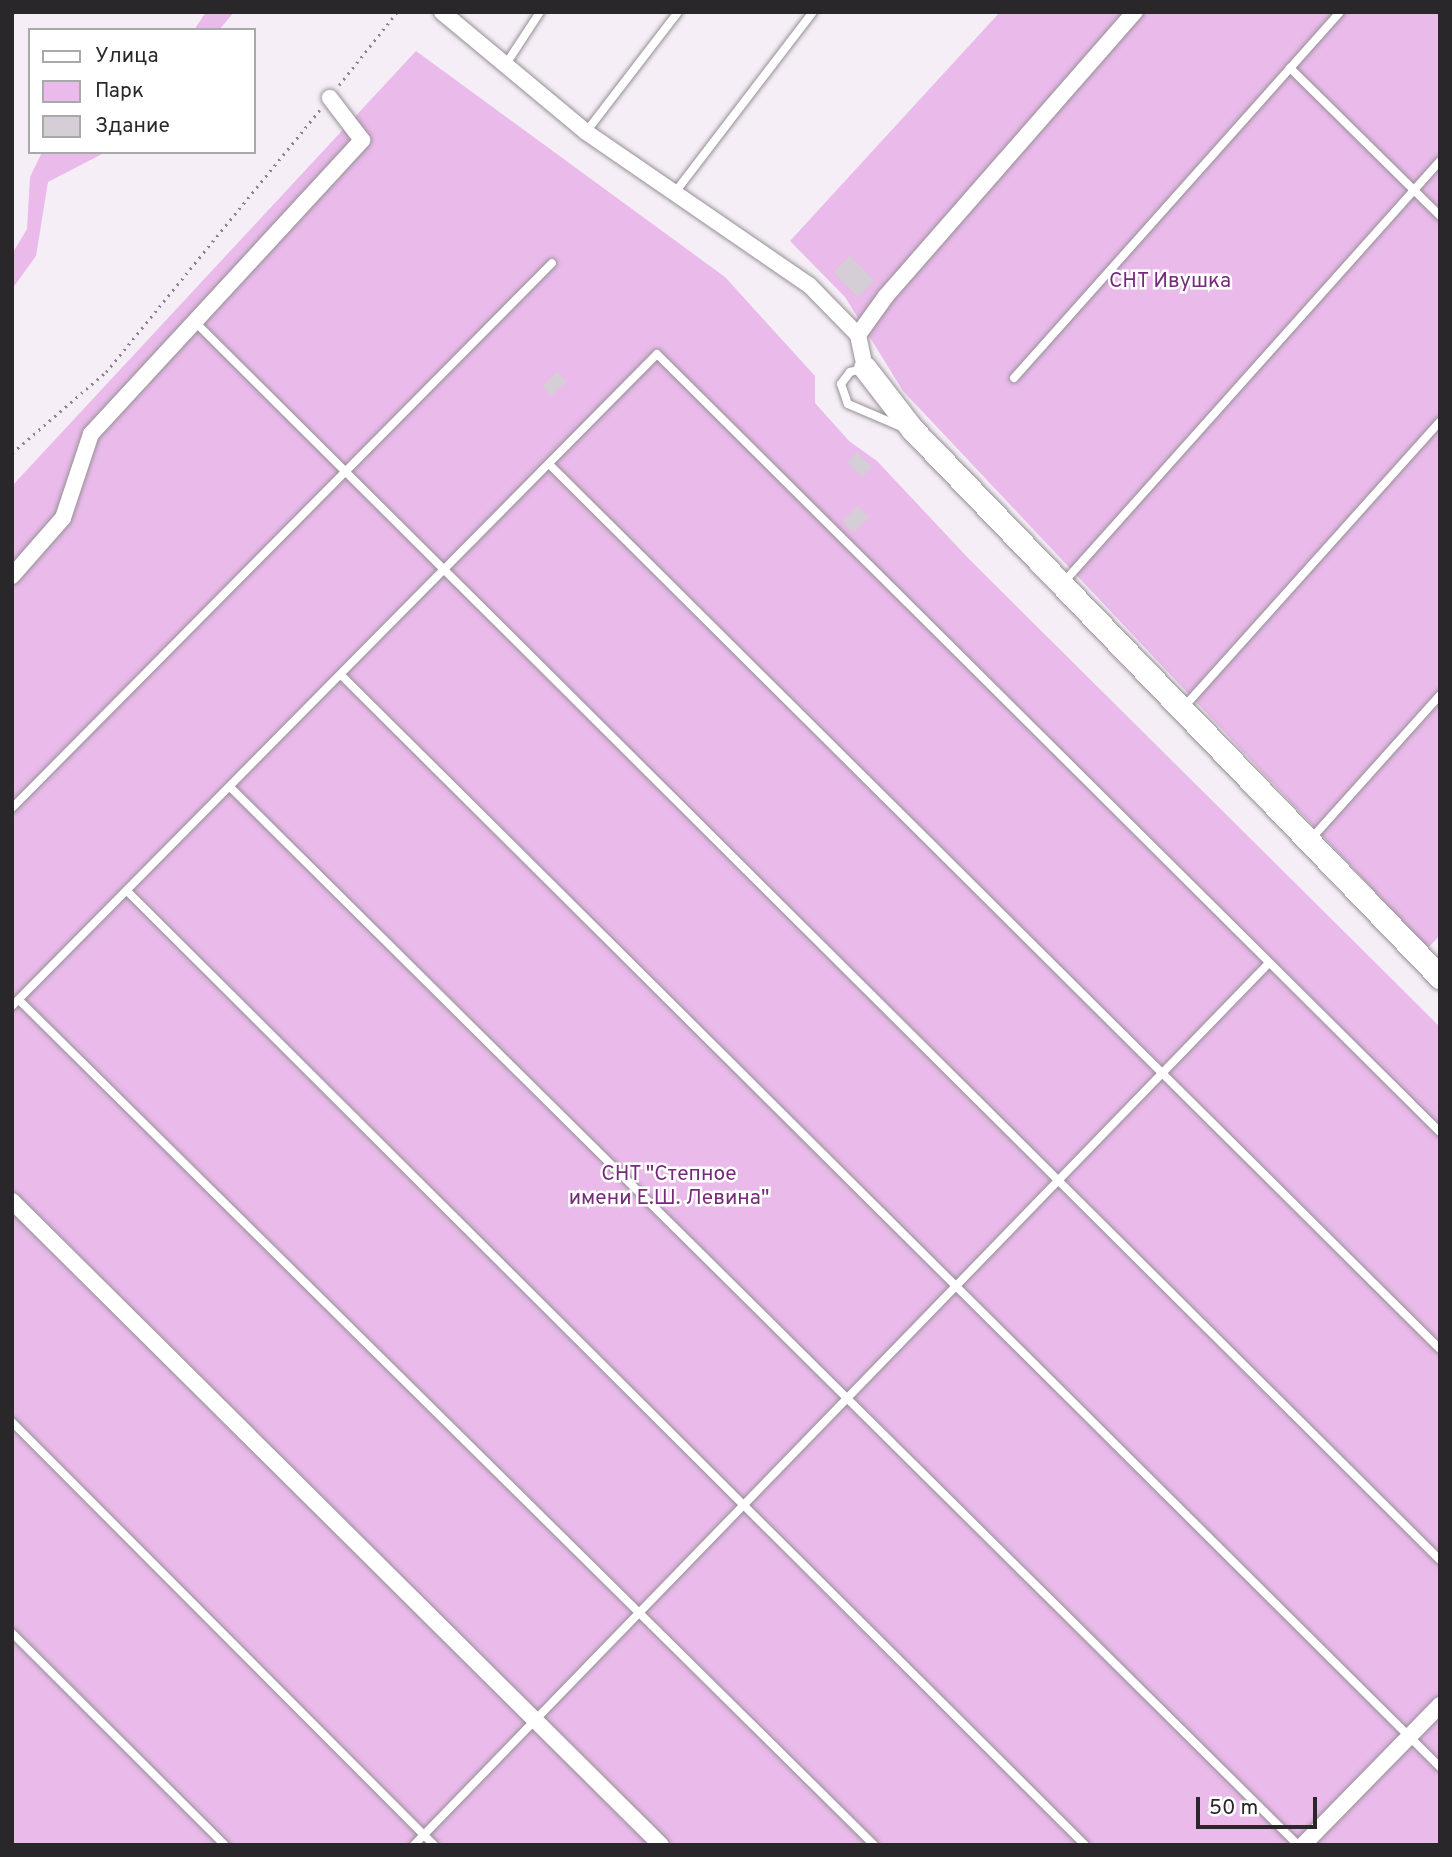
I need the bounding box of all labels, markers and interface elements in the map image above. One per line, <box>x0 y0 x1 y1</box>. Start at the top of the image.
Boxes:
legend <box>28 28 256 154</box>
text: Улица <box>95 43 159 70</box>
text: Парк <box>95 78 144 105</box>
text: Здание <box>95 113 170 140</box>
park label: СНТ Ивушка <box>1109 269 1231 295</box>
park label: СНТ "Степное имени Е.Ш. Левина" <box>569 1162 769 1212</box>
scale bar <box>1200 1784 1321 1828</box>
text: 50 m <box>1209 1795 1258 1822</box>

